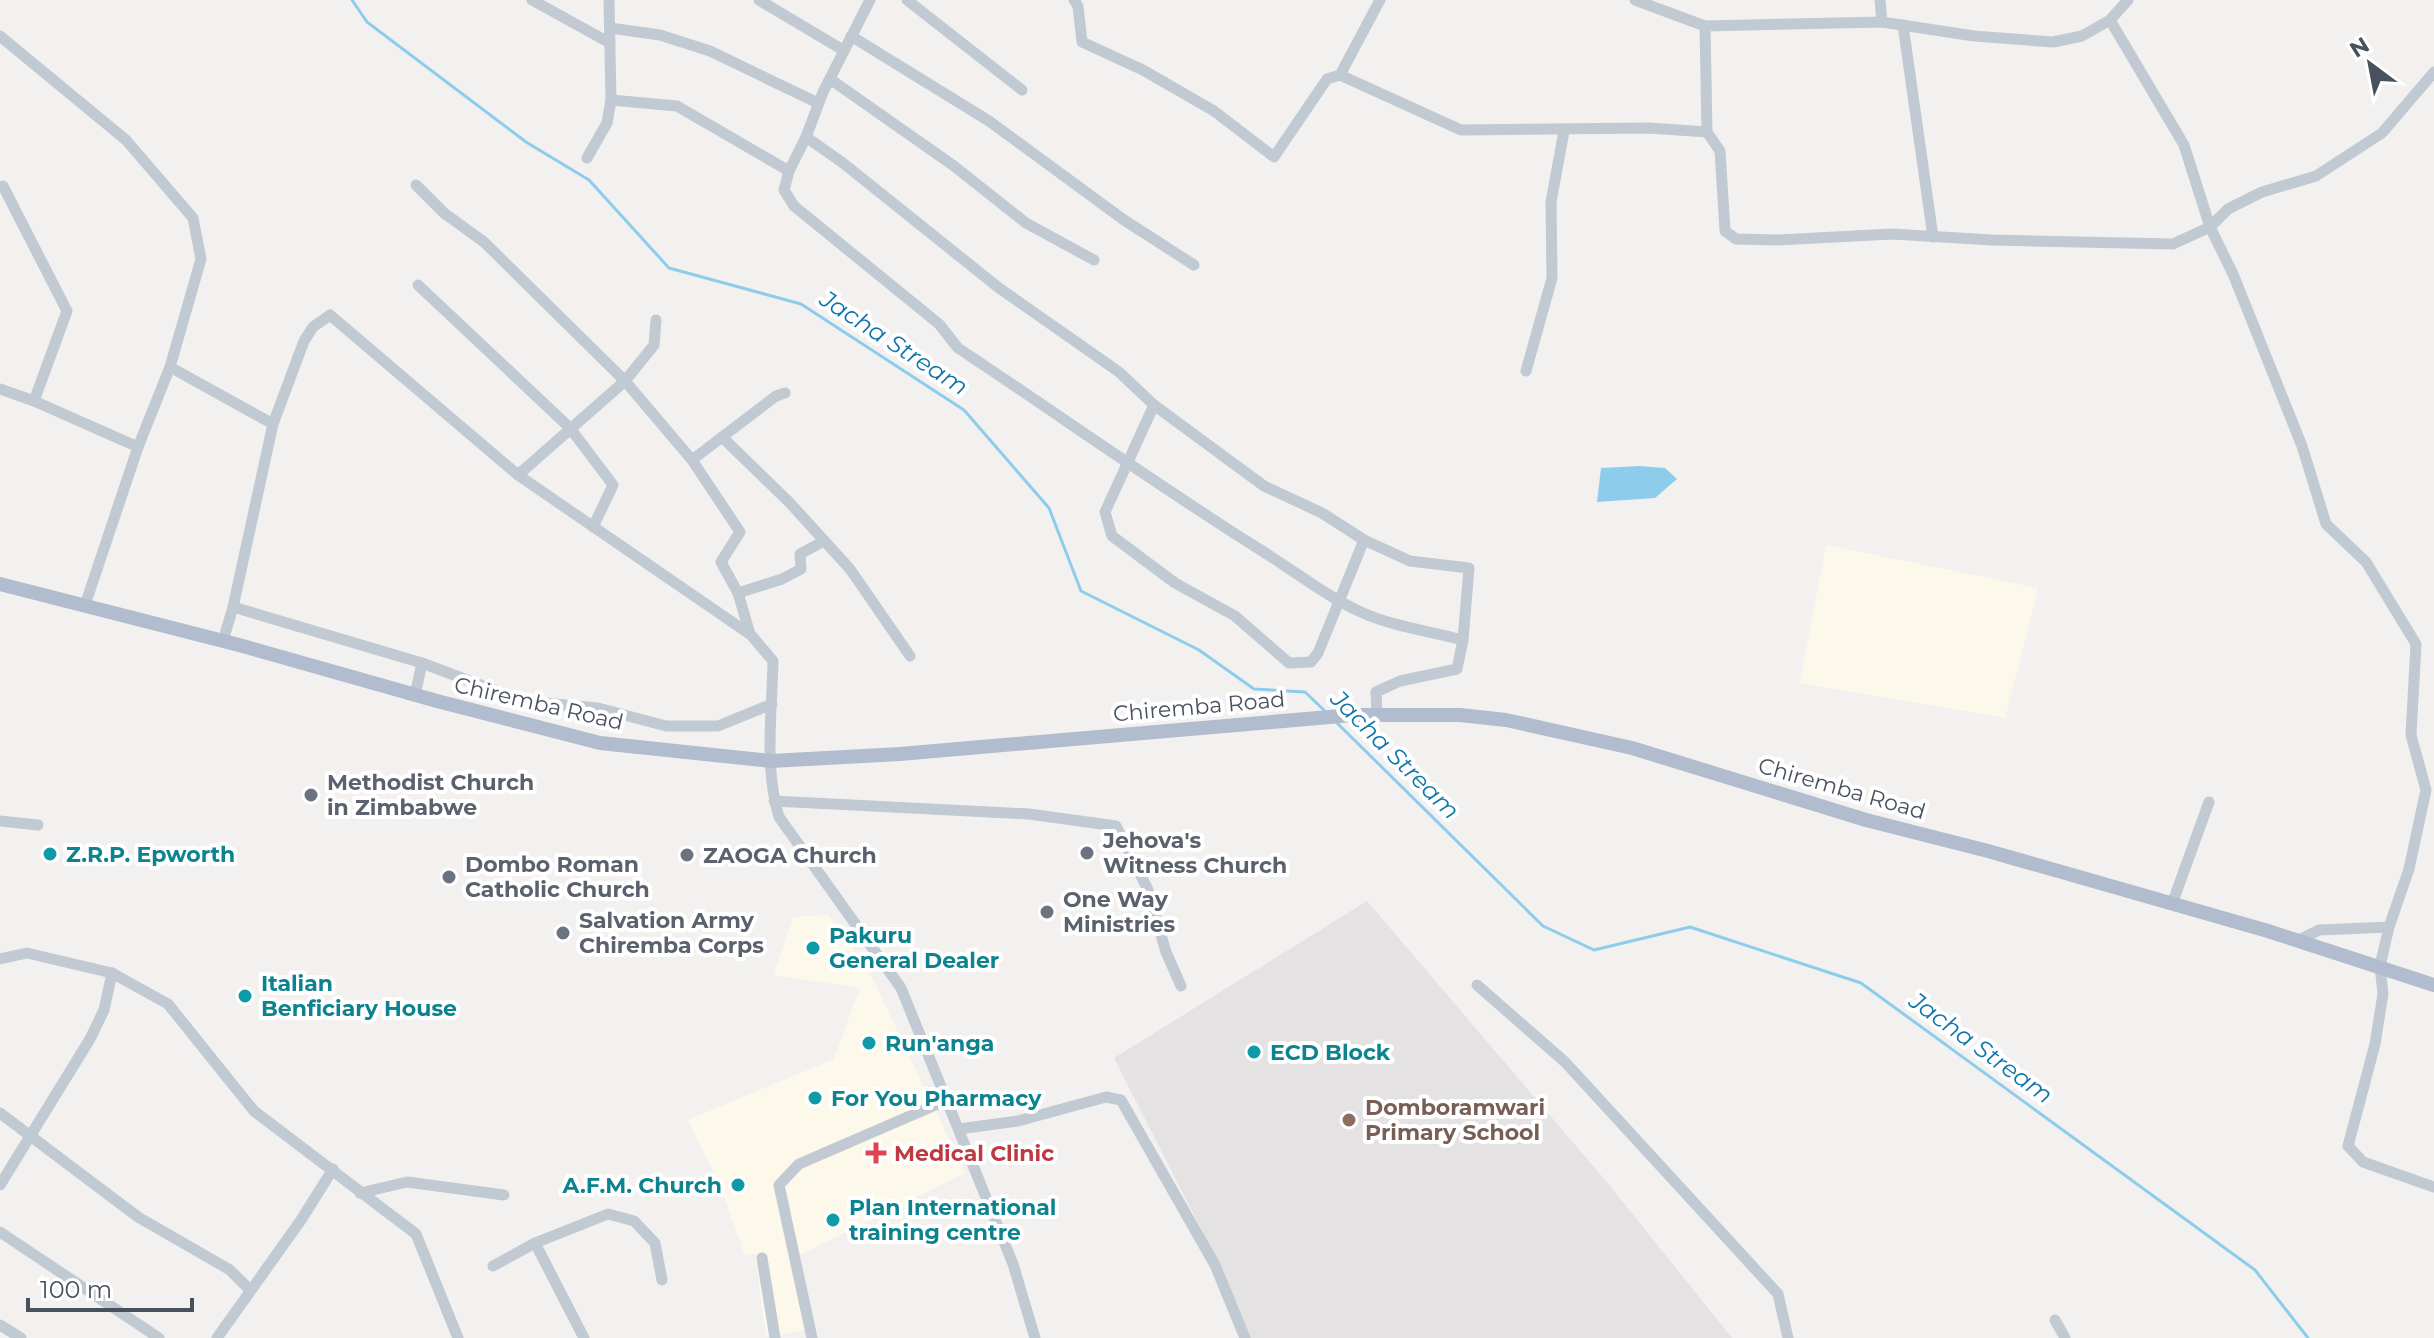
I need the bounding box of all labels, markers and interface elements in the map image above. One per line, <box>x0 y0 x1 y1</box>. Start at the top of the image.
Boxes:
north arrow <box>2330 24 2410 104</box>
text: N <box>2345 31 2374 64</box>
water label: Jacha Stream <box>814 284 974 401</box>
street label: Chiremba Road <box>452 671 626 736</box>
water label: Jacha Stream <box>1324 684 1466 825</box>
street label: Chiremba Road <box>1112 686 1286 727</box>
street label: Chiremba Road <box>1755 752 1929 825</box>
place label: Methodist Church in Zimbabwe <box>327 769 534 821</box>
marker: Methodist Church in Zimbabwe <box>302 786 320 804</box>
place label: Jehova's Witness Church <box>1102 827 1287 879</box>
place label: Z.R.P. Epworth <box>66 841 235 868</box>
place label: ZAOGA Church <box>703 842 877 869</box>
marker: Jehova's Witness Church <box>1078 844 1096 862</box>
marker: Z.R.P. Epworth <box>41 845 59 863</box>
marker: ZAOGA Church <box>678 846 696 864</box>
place label: Dombo Roman Catholic Church <box>465 851 650 903</box>
marker: Dombo Roman Catholic Church <box>440 868 458 886</box>
place label: One Way Ministries <box>1063 886 1176 938</box>
marker: One Way Ministries <box>1038 903 1056 921</box>
place label: Salvation Army Chiremba Corps <box>579 907 764 959</box>
place label: Pakuru General Dealer <box>829 922 999 974</box>
marker: Salvation Army Chiremba Corps <box>554 924 572 942</box>
marker: Pakuru General Dealer <box>804 939 822 957</box>
place label: Italian Benficiary House <box>261 970 457 1022</box>
water label: Jacha Stream <box>1903 985 2059 1109</box>
marker: Italian Benficiary House <box>236 987 254 1005</box>
place label: Run'anga <box>885 1030 994 1057</box>
marker: Run'anga <box>860 1034 878 1052</box>
place label: ECD Block <box>1270 1039 1391 1066</box>
marker: ECD Block <box>1245 1043 1263 1061</box>
place label: For You Pharmacy <box>831 1085 1042 1112</box>
marker: For You Pharmacy <box>806 1089 824 1107</box>
place label: Domboramwari Primary School <box>1365 1094 1545 1146</box>
marker: Domboramwari Primary School <box>1340 1111 1358 1129</box>
place label: Medical Clinic <box>894 1140 1054 1167</box>
marker: Medical Clinic <box>865 1142 887 1164</box>
place label: A.F.M. Church <box>561 1172 722 1199</box>
marker: A.F.M. Church <box>729 1176 747 1194</box>
place label: Plan International training centre <box>849 1194 1056 1246</box>
marker: Plan International training centre <box>824 1211 842 1229</box>
scale bar <box>28 1262 192 1312</box>
text: 100 m <box>40 1275 112 1304</box>

